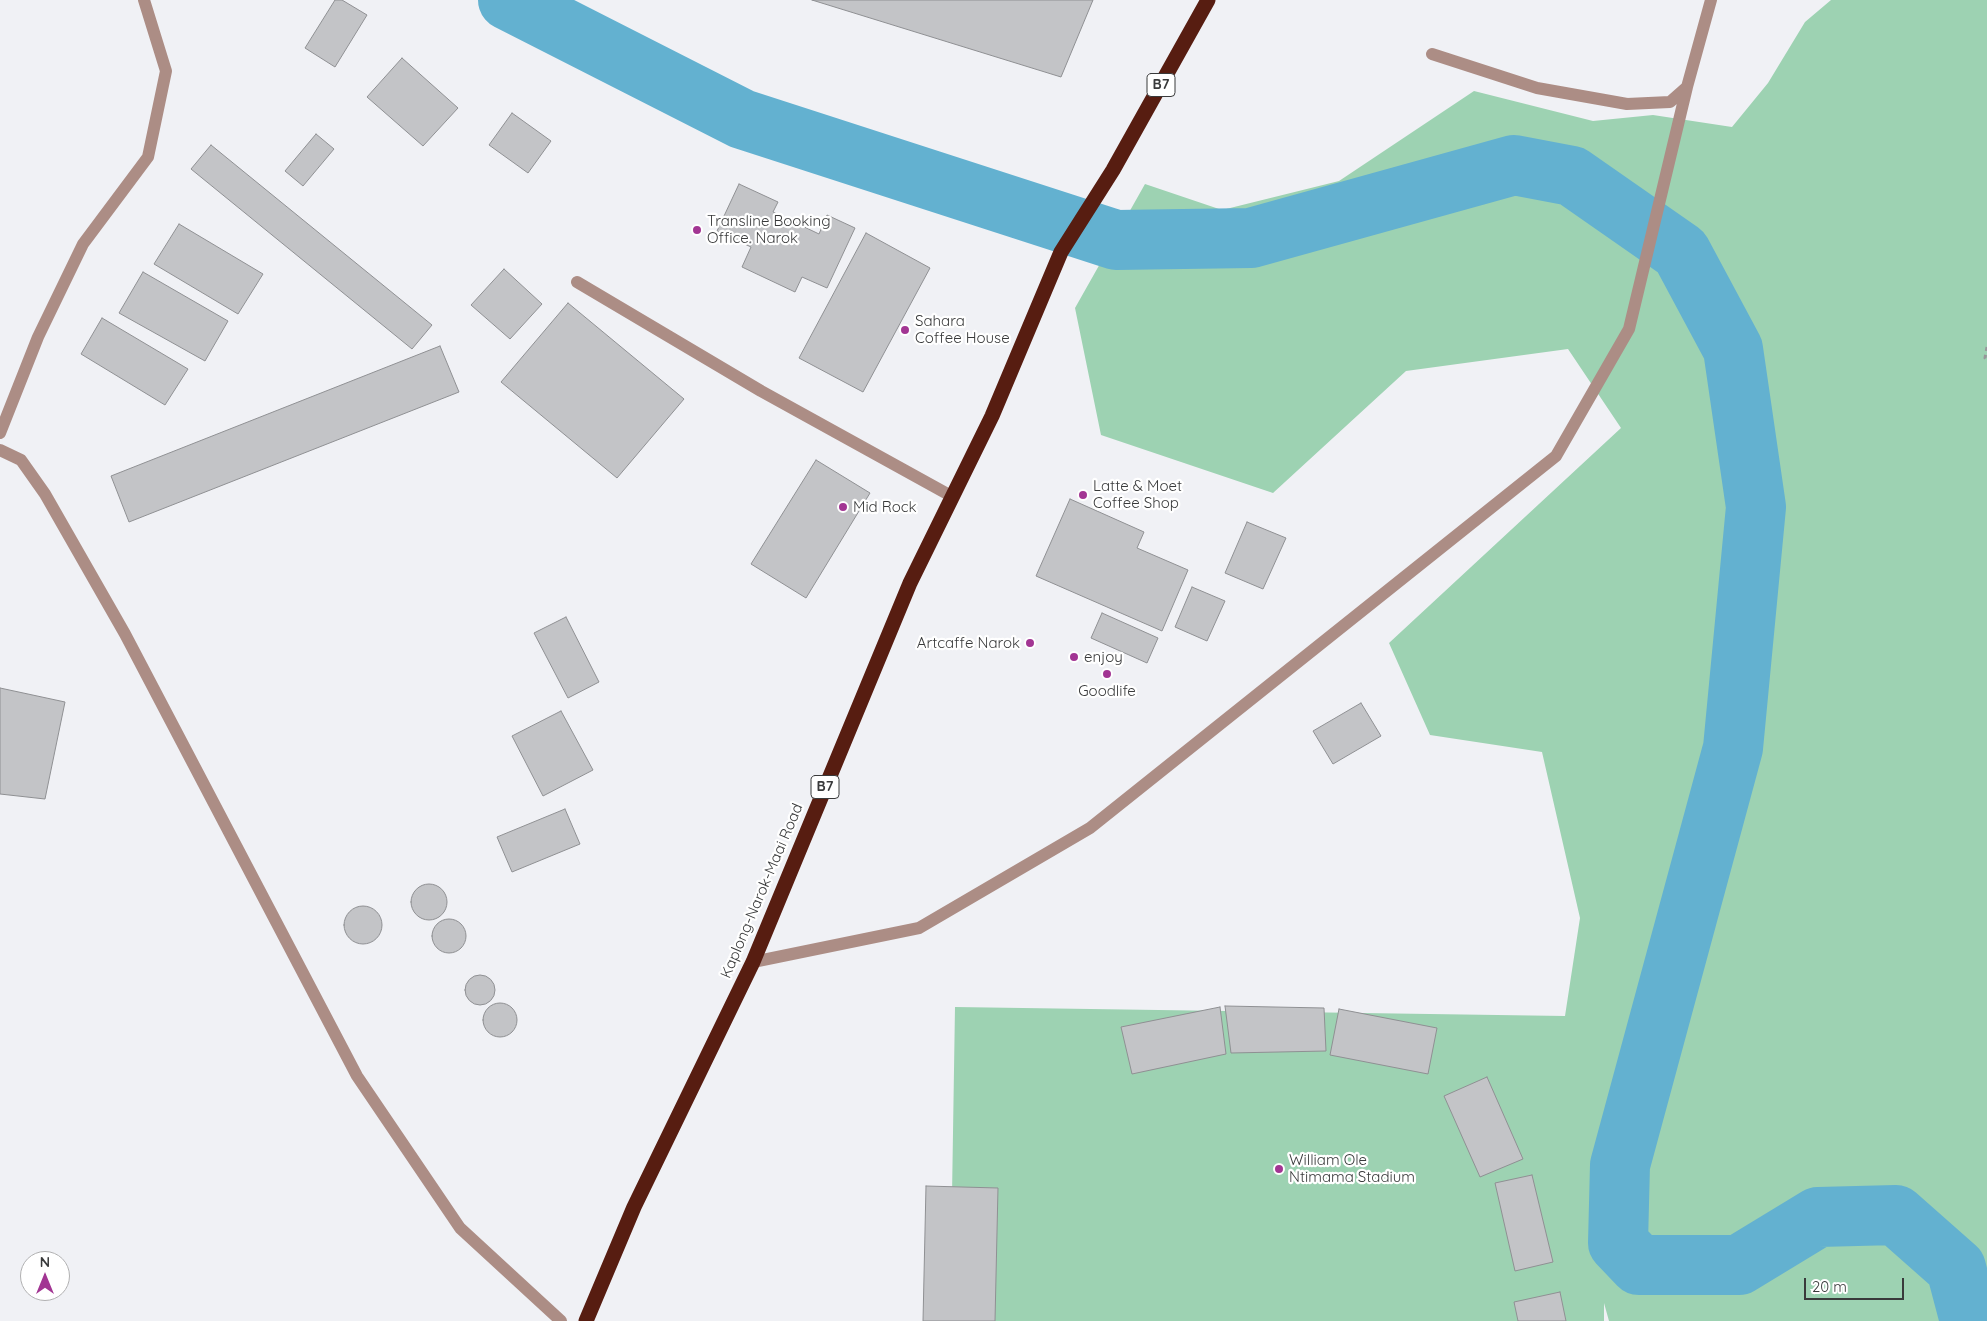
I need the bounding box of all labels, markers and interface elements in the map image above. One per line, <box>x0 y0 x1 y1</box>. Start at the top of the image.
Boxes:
road number: B7 <box>1147 74 1175 96</box>
place label: Transline Booking Office. Narok <box>707 212 831 247</box>
marker: Transline Booking Office. Narok <box>691 224 703 236</box>
place label: Sahara Coffee House <box>915 312 1010 347</box>
marker: Sahara Coffee House <box>899 324 911 336</box>
place label: Latte & Moet Coffee Shop <box>1093 477 1182 512</box>
marker: Latte & Moet Coffee Shop <box>1077 489 1089 501</box>
place label: Mid Rock <box>853 498 917 516</box>
marker: Mid Rock <box>837 501 849 513</box>
place label: Artcaffe Narok <box>917 634 1020 652</box>
marker: Artcaffe Narok <box>1024 637 1036 649</box>
place label: enjoy <box>1084 648 1123 666</box>
marker: enjoy <box>1068 651 1080 663</box>
marker: Goodlife <box>1101 668 1113 680</box>
place label: Goodlife <box>1078 682 1136 700</box>
road number: B7 <box>811 776 839 799</box>
street label: Kaplong-Narok-Maai Road <box>717 801 807 981</box>
place label: William Ole Ntimama Stadium <box>1289 1151 1415 1186</box>
marker: William Ole Ntimama Stadium <box>1273 1163 1285 1175</box>
north arrow <box>20 1251 70 1301</box>
text: N <box>40 1253 50 1271</box>
scale bar <box>1807 1268 1907 1300</box>
text: 20 m <box>1812 1277 1847 1296</box>

